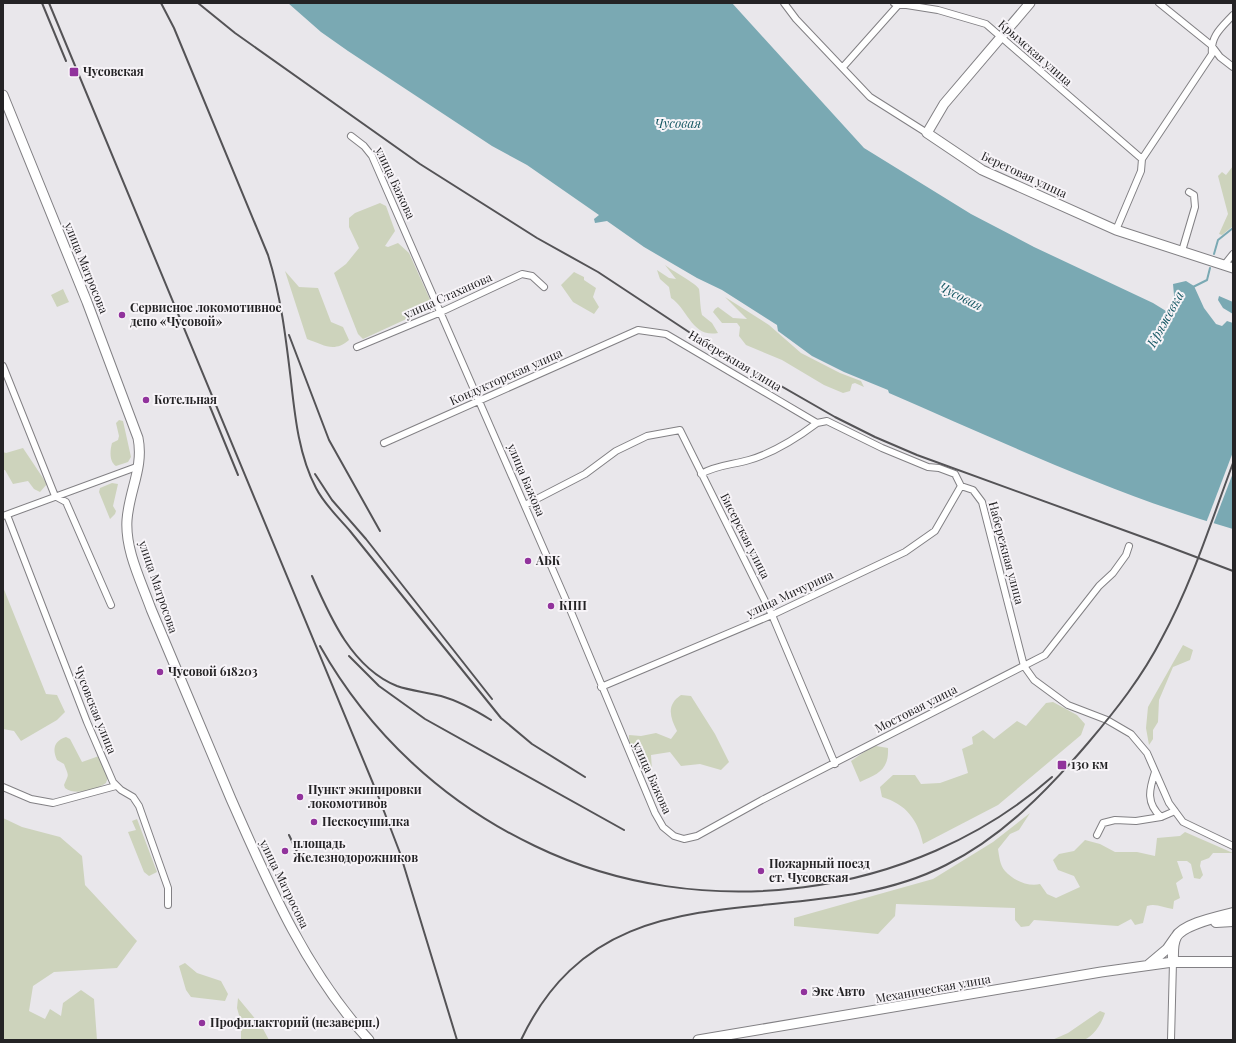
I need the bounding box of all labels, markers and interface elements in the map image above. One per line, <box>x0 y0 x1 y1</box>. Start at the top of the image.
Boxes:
street label: Крымская улица <box>995 16 1076 89</box>
place label: Чусовская <box>83 63 144 79</box>
marker: Чусовская <box>68 66 80 78</box>
water label: Чусовая <box>655 114 701 131</box>
street label: улица Бажова <box>372 143 420 221</box>
street label: Береговая улица <box>979 147 1070 201</box>
street label: улица Матросова <box>61 219 113 316</box>
street label: улица Стаханова <box>400 268 494 322</box>
water label: Чусовая <box>937 277 986 314</box>
water label: Кряжевка <box>1142 288 1187 351</box>
place label: Сервисное локомотивное депо «Чусовой» <box>130 299 282 329</box>
marker: Сервисное локомотивное депо «Чусовой» <box>117 310 127 320</box>
street label: Набережная улица <box>686 326 785 394</box>
street label: Кондукторская улица <box>447 344 564 408</box>
place label: Котельная <box>154 391 217 407</box>
marker: Котельная <box>141 395 151 405</box>
street label: улица Бажова <box>504 440 549 518</box>
street label: Бисерская улица <box>717 490 774 581</box>
street label: Набережная улица <box>986 499 1028 606</box>
street label: улица Матросова <box>135 537 182 635</box>
place label: АБК <box>535 552 561 568</box>
marker: АБК <box>523 556 533 566</box>
street label: улица Мичурина <box>743 566 836 621</box>
place label: КПП <box>559 597 587 613</box>
marker: КПП <box>546 601 556 611</box>
street label: Чусовская улица <box>71 663 121 756</box>
place label: Чусовой 618203 <box>168 663 258 679</box>
marker: Чусовой 618203 <box>155 667 165 677</box>
street label: Мостовая улица <box>872 680 959 736</box>
street label: улица Бажова <box>629 738 676 816</box>
place label: 130 км <box>1071 756 1108 772</box>
marker: 130 км <box>1056 759 1068 771</box>
place label: Пункт экипировки локомотивов <box>308 781 422 811</box>
marker: Пункт экипировки локомотивов <box>295 792 305 802</box>
place label: Пескосушилка <box>322 813 410 829</box>
marker: Пескосушилка <box>309 817 319 827</box>
place label: площадь Железнодорожников <box>292 835 418 865</box>
street label: улица Матросова <box>256 836 313 931</box>
marker: площадь Железнодорожников <box>280 846 290 856</box>
place label: Пожарный поезд ст. Чусовская <box>769 855 870 885</box>
marker: Пожарный поезд ст. Чусовская <box>756 866 766 876</box>
street label: Механическая улица <box>874 970 992 1006</box>
place label: Экс Авто <box>812 983 865 999</box>
marker: Экс Авто <box>799 987 809 997</box>
place label: Профилакторий (незаверш.) <box>210 1014 380 1030</box>
marker: Профилакторий (незаверш.) <box>197 1018 207 1028</box>

